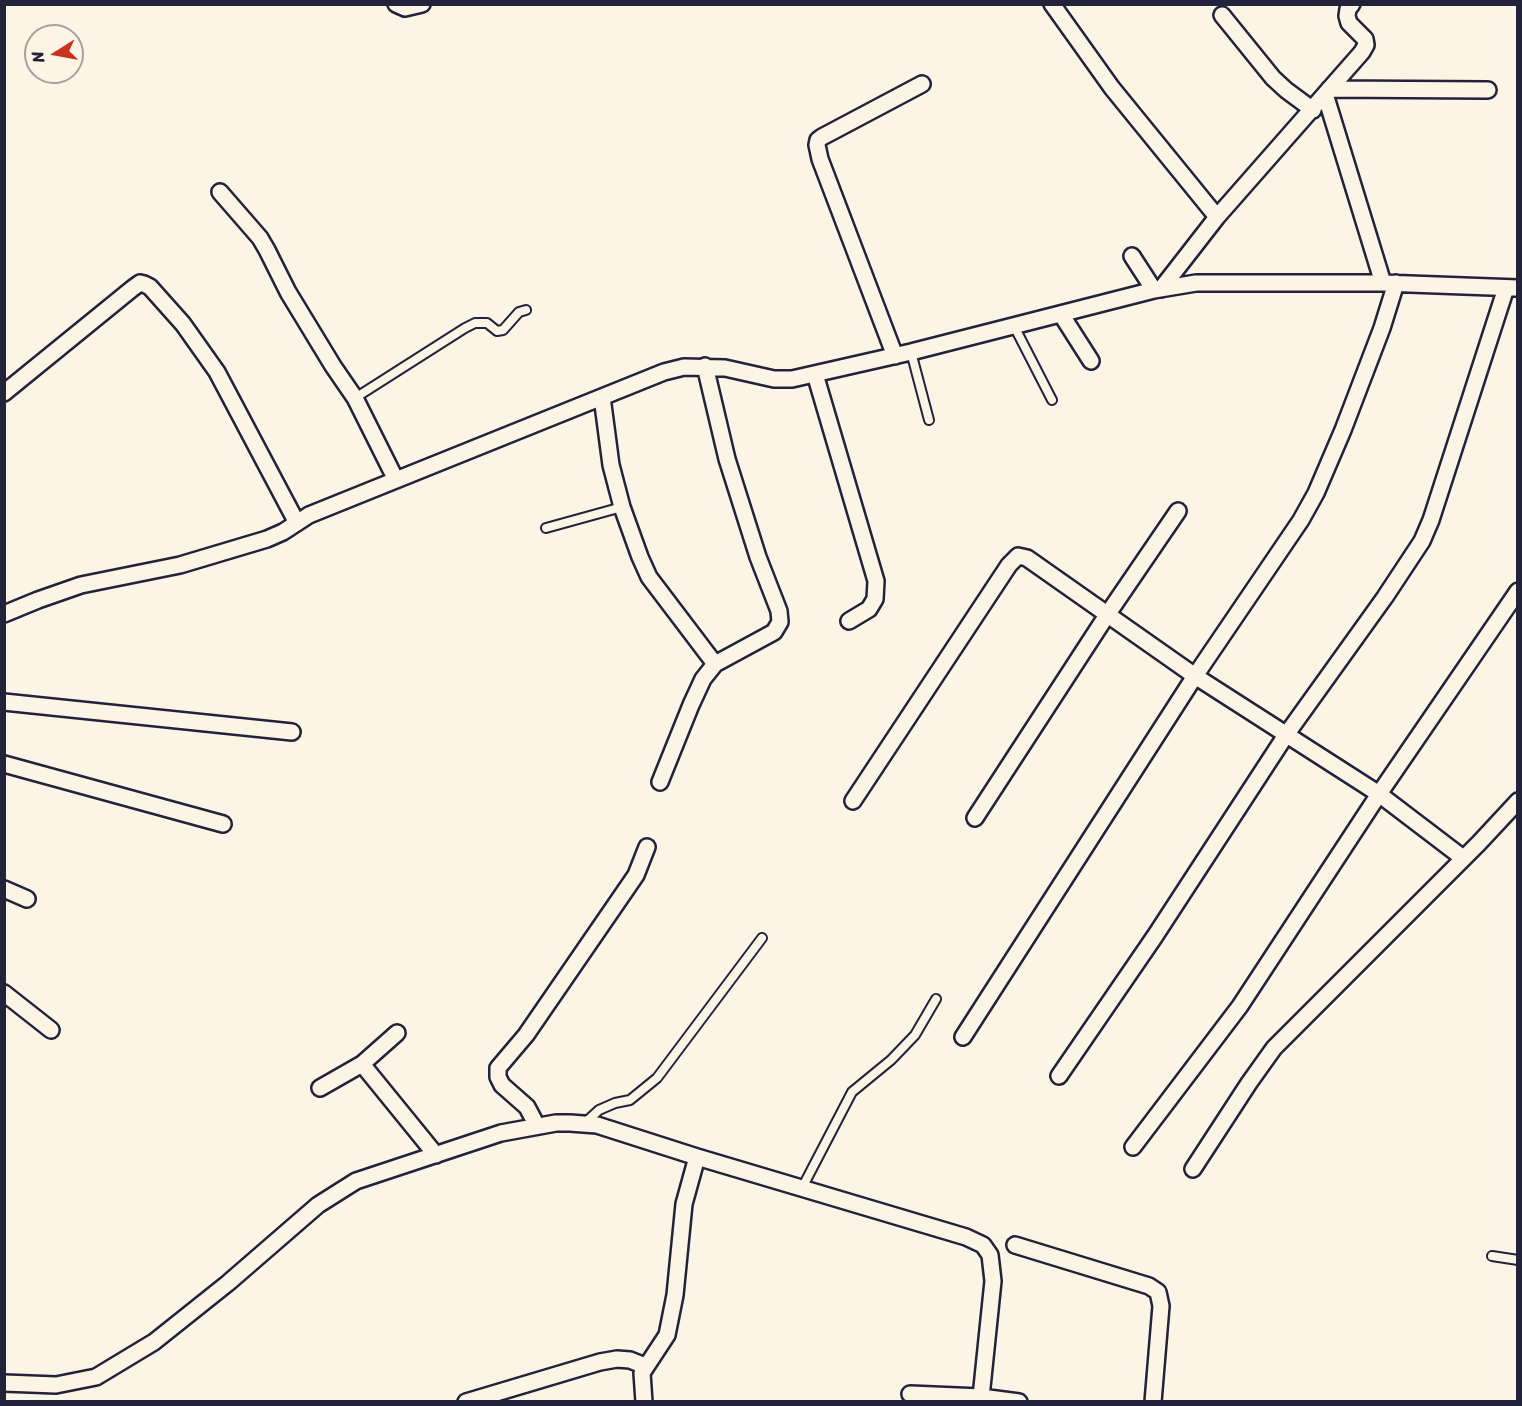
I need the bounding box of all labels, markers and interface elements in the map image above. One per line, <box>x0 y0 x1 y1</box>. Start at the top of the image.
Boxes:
north arrow <box>24 24 84 84</box>
text: N <box>23 49 53 65</box>

